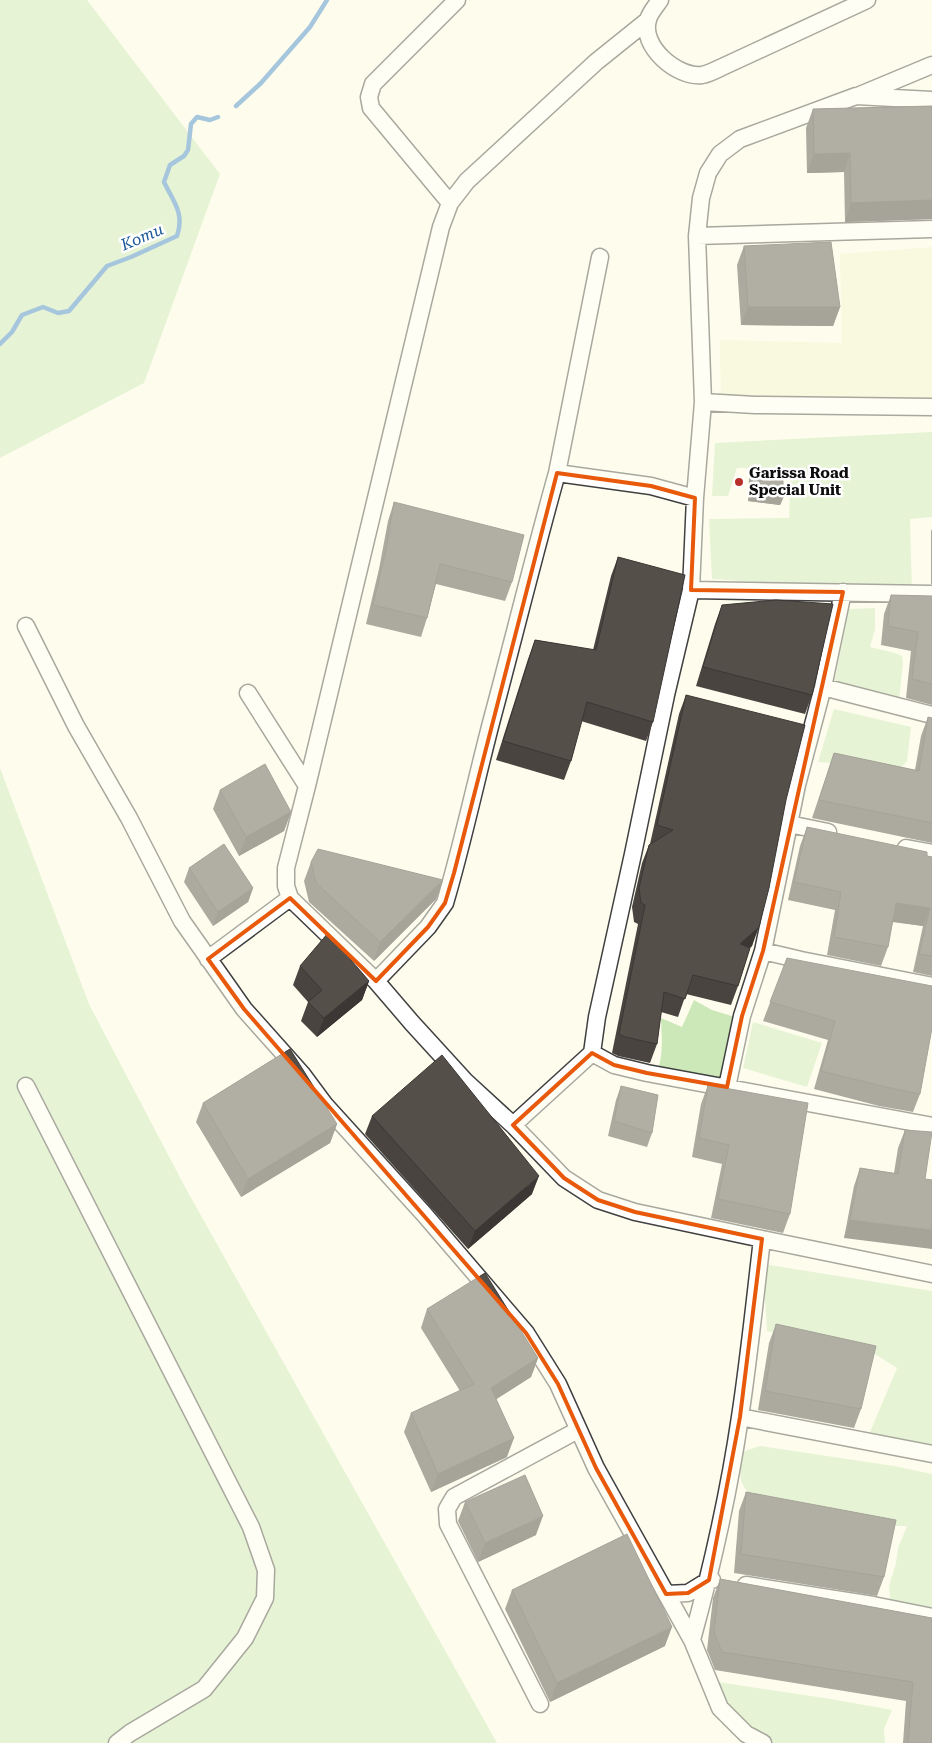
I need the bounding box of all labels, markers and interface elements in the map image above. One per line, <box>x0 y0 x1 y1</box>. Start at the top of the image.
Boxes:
water label: Komu <box>117 220 166 255</box>
place label: Garissa Road Special Unit <box>749 464 849 499</box>
marker: Garissa Road Special Unit <box>733 476 745 488</box>

